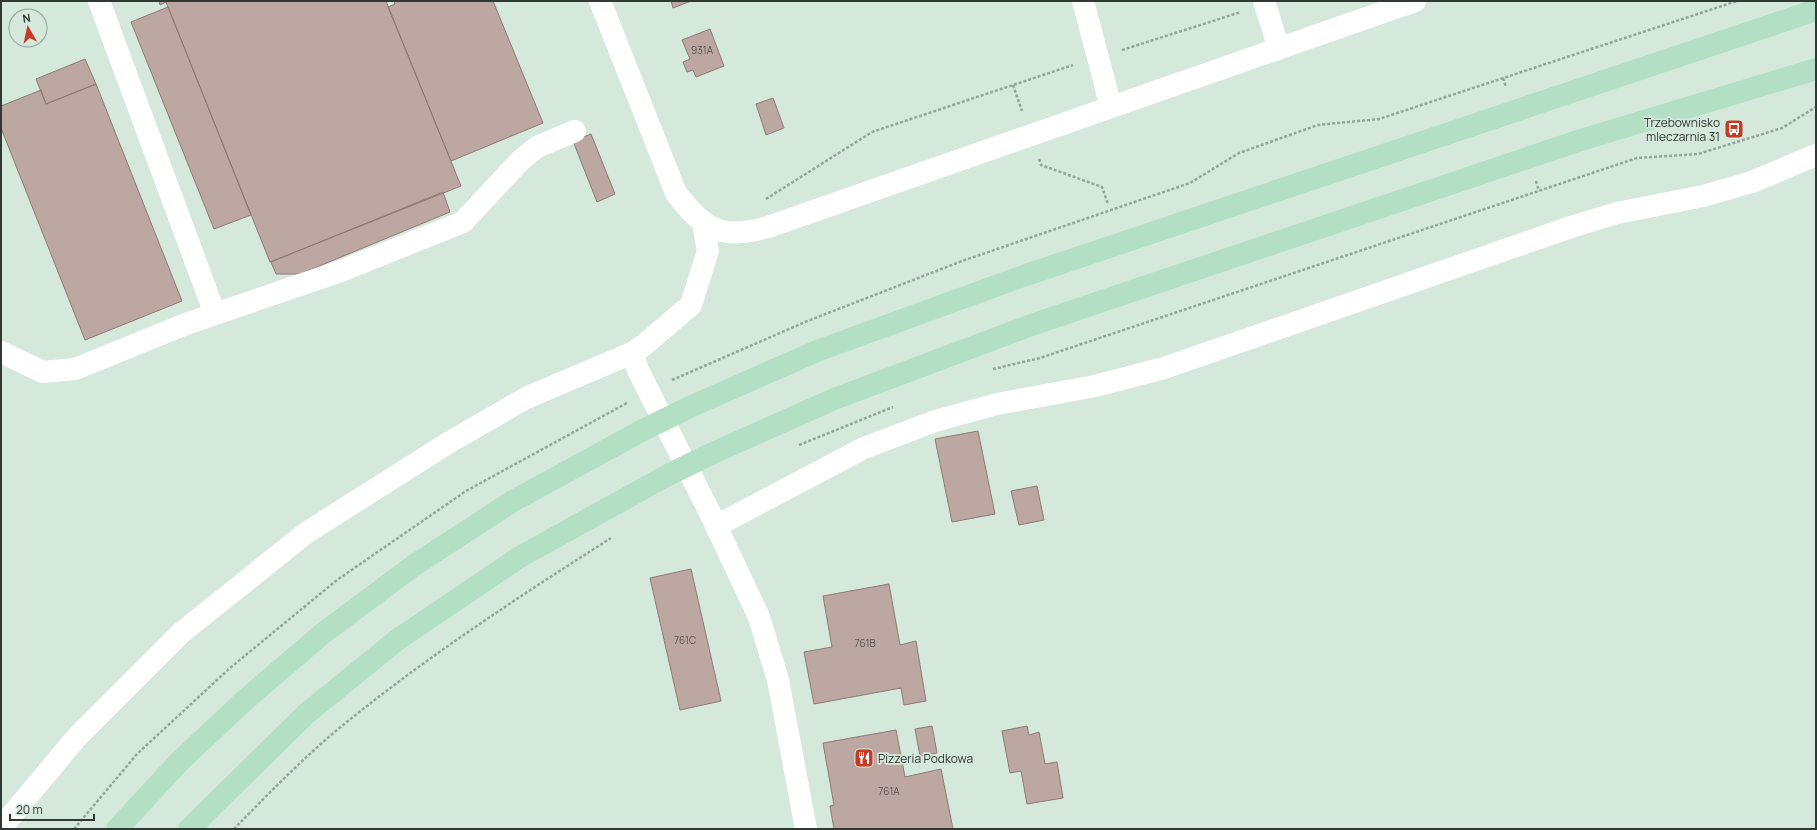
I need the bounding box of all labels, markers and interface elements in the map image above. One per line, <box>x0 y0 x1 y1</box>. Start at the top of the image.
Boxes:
north arrow <box>8 8 48 48</box>
text: N <box>21 10 32 26</box>
house number: 931A <box>691 43 714 57</box>
place label: Trzebownisko mleczarnia 31 <box>1644 114 1720 145</box>
bus stop icon: Trzebownisko mleczarnia 31 <box>1723 118 1745 140</box>
house number: 761C <box>674 633 696 647</box>
house number: 761B <box>854 636 876 650</box>
restaurant icon: Pizzeria Podkowa <box>853 747 875 769</box>
place label: Pizzeria Podkowa <box>878 750 973 767</box>
house number: 761A <box>878 784 900 798</box>
scale bar <box>10 796 94 822</box>
text: 20 m <box>16 801 43 818</box>

